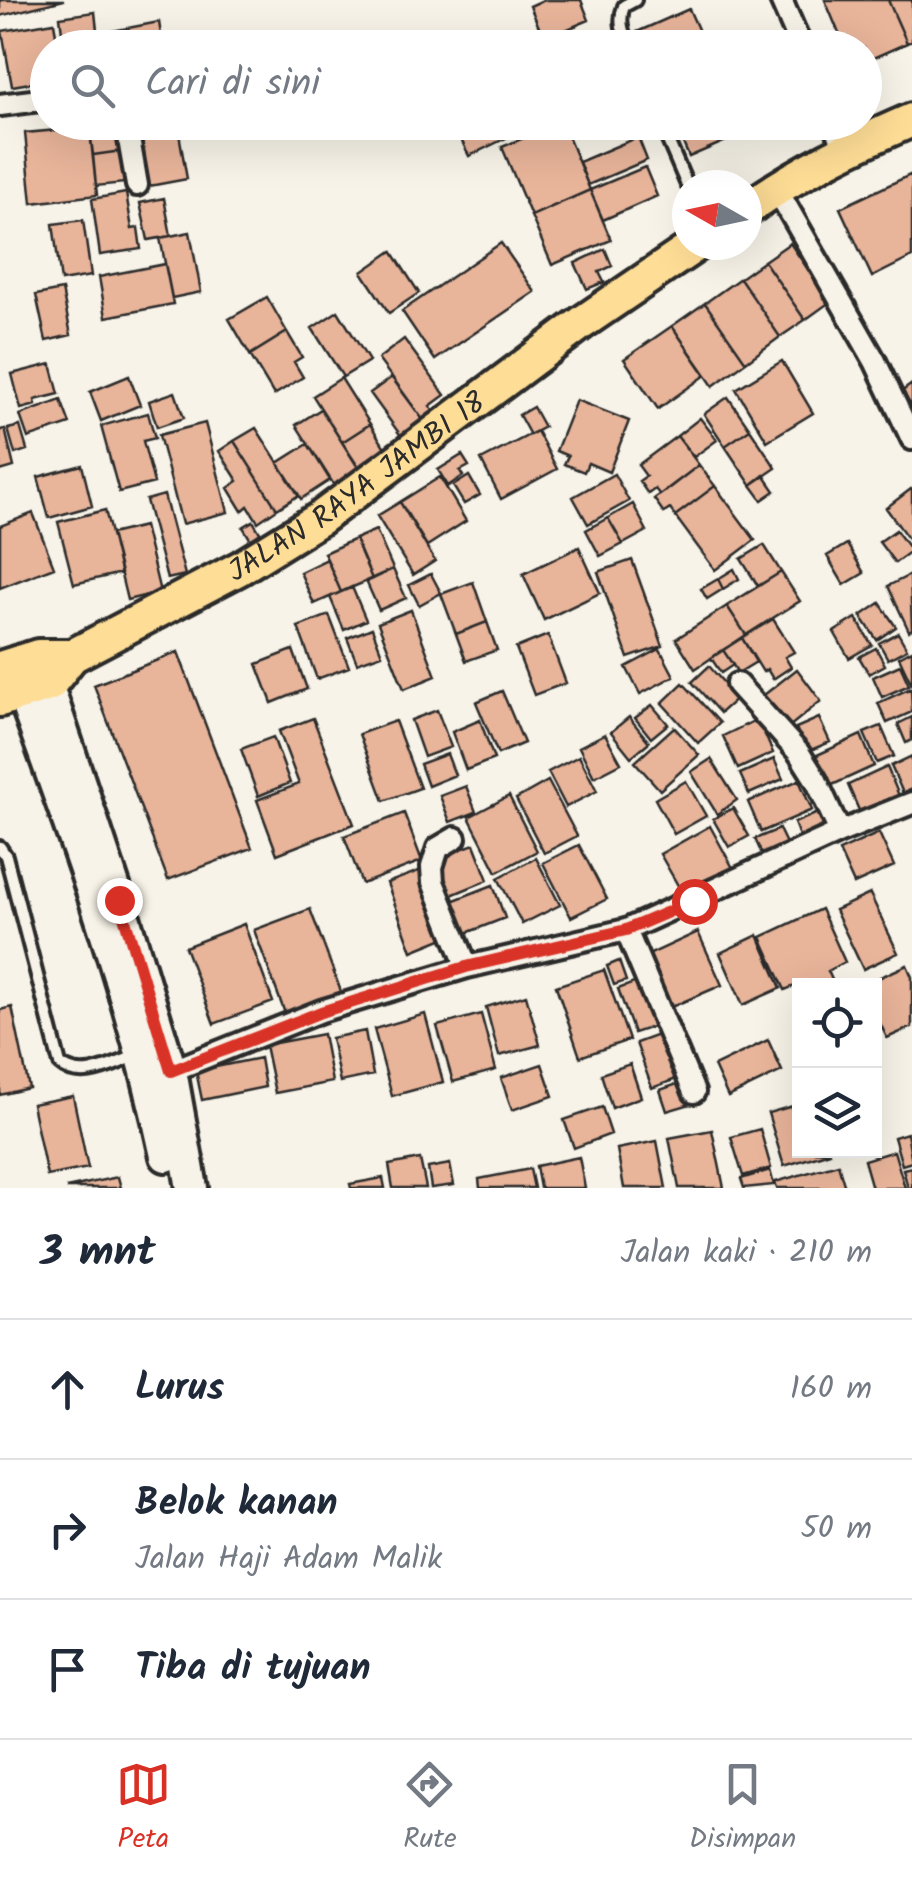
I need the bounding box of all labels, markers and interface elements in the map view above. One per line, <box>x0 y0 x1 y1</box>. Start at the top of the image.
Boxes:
search box <box>30 30 882 140</box>
text: Cari di sini <box>145 55 320 115</box>
icon: search <box>65 58 120 113</box>
north arrow <box>672 170 762 260</box>
street label: JALAN RAYA JAMBI 18 <box>220 380 498 596</box>
route end <box>97 878 143 924</box>
route start <box>672 879 718 925</box>
map controls <box>792 978 882 1158</box>
button: locate <box>792 978 882 1068</box>
button: layers <box>792 1068 882 1158</box>
text: 3 mnt <box>40 1220 156 1287</box>
text: Jalan kaki · 210 m <box>620 1228 872 1279</box>
text: Lurus <box>135 1359 224 1419</box>
icon: ahead <box>40 1362 95 1417</box>
text: 160 m <box>790 1364 872 1415</box>
text: Belok kanan <box>135 1474 338 1534</box>
icon: right <box>40 1502 95 1557</box>
text: 50 m <box>801 1504 872 1555</box>
text: Jalan Haji Adam Malik <box>135 1534 442 1585</box>
text: Tiba di tujuan <box>135 1639 371 1699</box>
icon: arrive <box>40 1642 95 1697</box>
tab: Peta <box>116 1757 171 1862</box>
tab: Rute <box>402 1757 457 1862</box>
tab: Disimpan <box>689 1757 796 1862</box>

